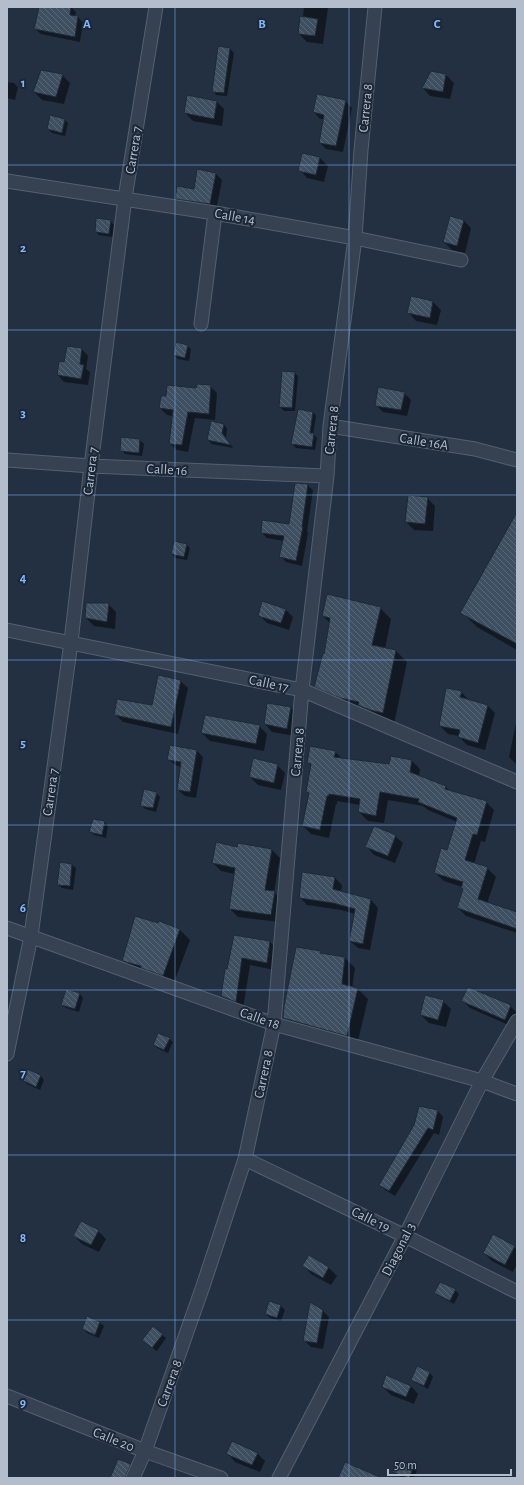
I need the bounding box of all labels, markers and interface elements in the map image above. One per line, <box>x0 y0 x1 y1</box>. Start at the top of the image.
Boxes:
text: A <box>83 18 91 31</box>
text: B <box>258 18 266 31</box>
text: C <box>434 18 441 31</box>
text: 1 <box>21 77 25 90</box>
street label: Carrera 8 <box>356 83 376 133</box>
street label: Carrera 7 <box>123 125 145 175</box>
street label: Calle 14 <box>213 207 256 227</box>
text: 2 <box>20 242 26 255</box>
street label: Carrera 8 <box>322 405 342 455</box>
text: 3 <box>20 407 26 420</box>
street label: Calle 16A <box>399 431 449 453</box>
street label: Carrera 7 <box>81 446 101 496</box>
street label: Calle 16 <box>146 462 188 478</box>
text: 4 <box>20 572 27 585</box>
street label: Calle 17 <box>248 673 290 695</box>
street label: Carrera 8 <box>289 727 307 777</box>
text: 5 <box>20 737 26 750</box>
street label: Carrera 7 <box>41 767 61 817</box>
text: 6 <box>20 902 26 915</box>
street label: Calle 18 <box>238 1006 281 1032</box>
street label: Carrera 8 <box>252 1049 276 1100</box>
text: 7 <box>20 1067 26 1080</box>
street label: Calle 19 <box>349 1205 392 1235</box>
street label: Diagonal 3 <box>380 1220 418 1278</box>
text: 8 <box>20 1232 26 1245</box>
street label: Carrera 8 <box>155 1358 185 1409</box>
text: 9 <box>20 1397 26 1410</box>
street label: Calle 20 <box>91 1425 136 1455</box>
scale bar <box>388 1451 511 1477</box>
text: 50 m <box>394 1459 417 1471</box>

